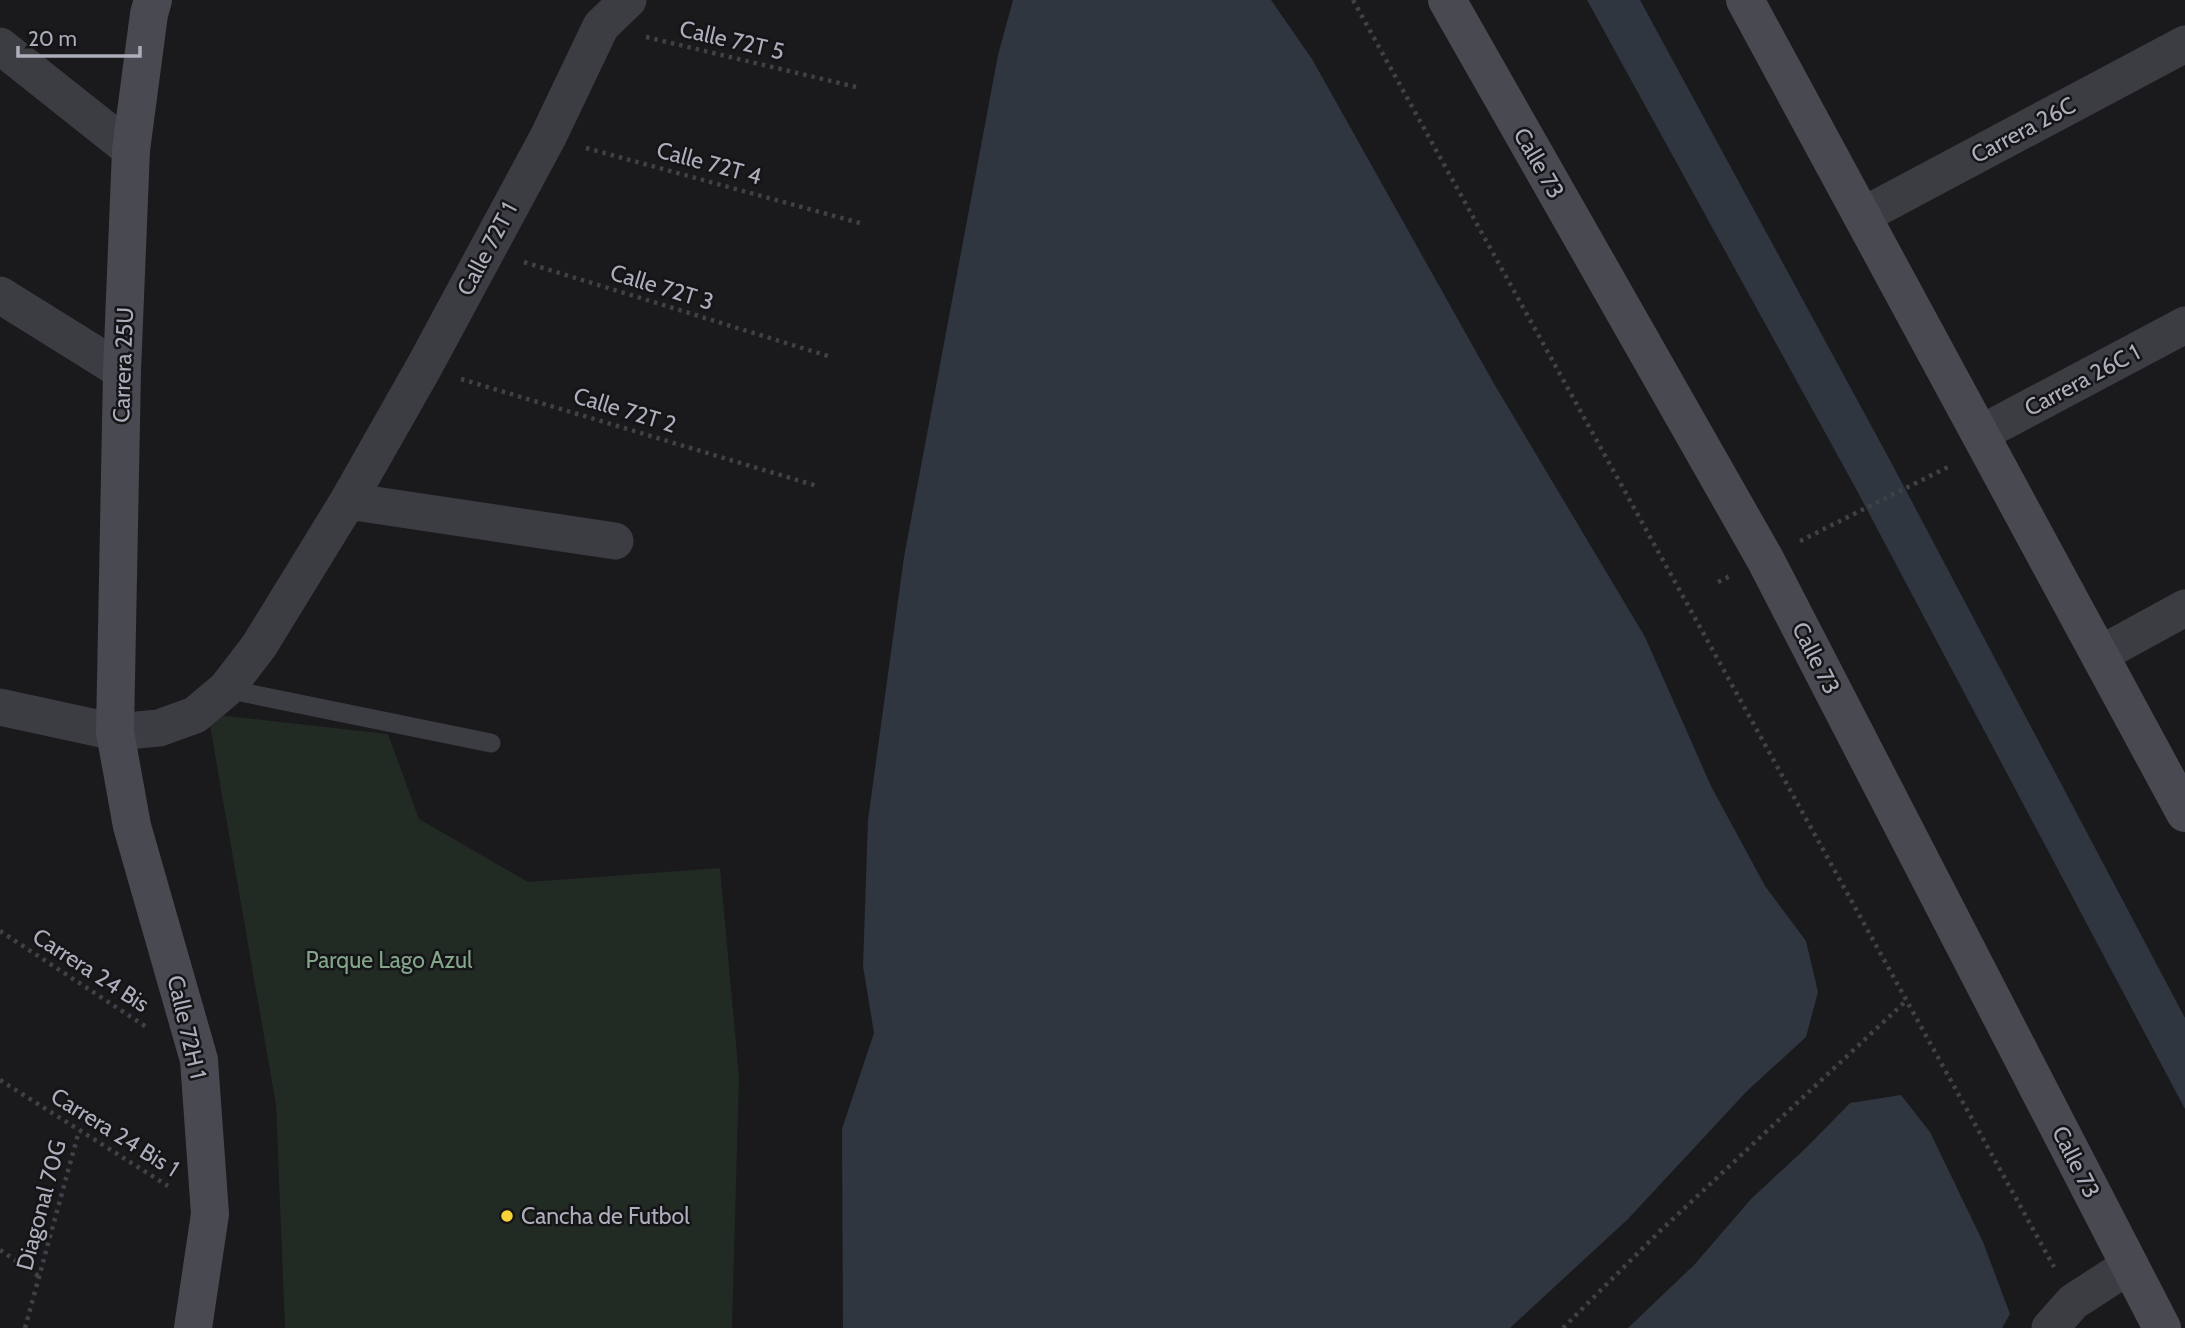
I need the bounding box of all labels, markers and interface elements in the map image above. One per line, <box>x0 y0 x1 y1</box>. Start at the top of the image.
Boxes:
scale bar <box>18 14 140 58</box>
street label: Calle 72T 5 <box>677 14 787 66</box>
text: 20 m <box>28 26 77 51</box>
street label: Carrera 26C <box>1966 91 2080 169</box>
street label: Calle 73 <box>1508 123 1570 203</box>
street label: Calle 72T 4 <box>654 136 764 190</box>
street label: Calle 72T 1 <box>451 198 523 300</box>
street label: Calle 72T 3 <box>607 258 717 316</box>
street label: Carrera 25U <box>107 307 139 423</box>
street label: Carrera 26C 1 <box>2020 338 2144 422</box>
street label: Calle 72T 2 <box>570 381 680 439</box>
street label: Calle 73 <box>1786 617 1846 699</box>
street label: Carrera 24 Bis <box>28 922 154 1018</box>
park label: Parque Lago Azul <box>306 946 473 974</box>
street label: Calle 72H 1 <box>161 972 213 1082</box>
street label: Carrera 24 Bis 1 <box>46 1082 184 1182</box>
street label: Calle 73 <box>2046 1121 2106 1203</box>
street label: Diagonal 70G <box>10 1137 72 1273</box>
place label: Cancha de Futbol <box>521 1202 690 1230</box>
marker: Cancha de Futbol <box>499 1208 515 1224</box>

